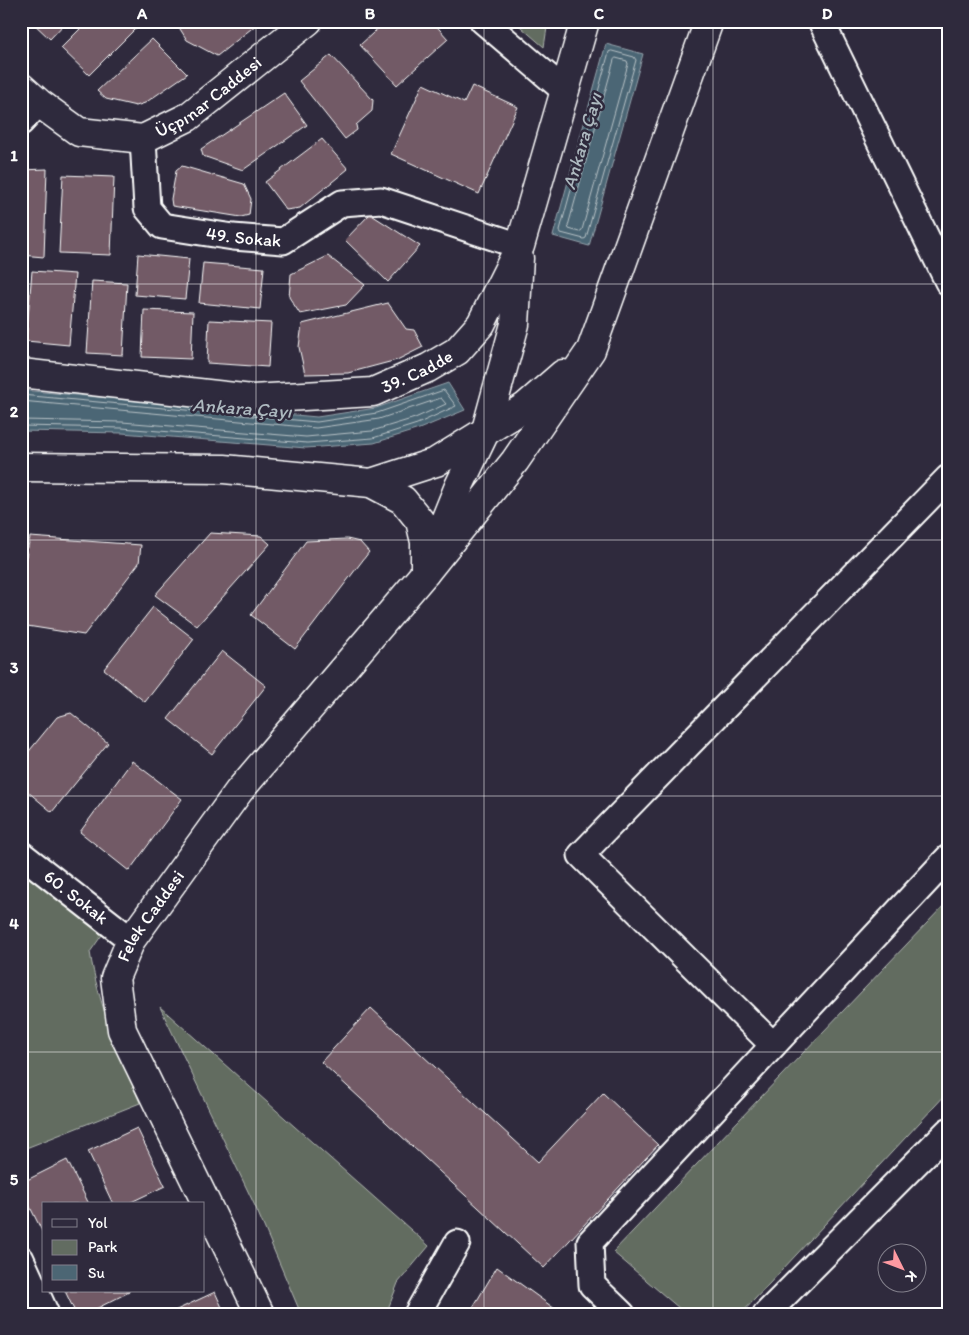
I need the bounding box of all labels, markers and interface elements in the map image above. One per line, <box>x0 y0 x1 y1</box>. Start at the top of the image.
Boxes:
text: A <box>136 4 148 23</box>
text: B <box>365 4 376 23</box>
text: C <box>594 4 605 23</box>
text: D <box>822 4 833 23</box>
street label: Üçpınar Caddesi <box>152 51 266 142</box>
water label: Ankara Çayı <box>557 89 607 192</box>
text: 1 <box>10 146 18 165</box>
street label: 49. Sokak <box>205 222 282 252</box>
street label: 39. Cadde <box>378 345 457 398</box>
water label: Ankara Çayı <box>192 393 294 423</box>
text: 2 <box>10 402 19 421</box>
text: 3 <box>10 658 19 677</box>
street label: 60. Sokak <box>40 865 113 929</box>
street label: Felek Caddesi <box>112 866 189 965</box>
text: 4 <box>9 914 19 933</box>
text: 5 <box>10 1170 19 1189</box>
legend <box>42 1202 205 1292</box>
text: Yol <box>88 1214 108 1232</box>
text: Park <box>88 1238 118 1256</box>
north arrow <box>876 1242 926 1292</box>
text: Su <box>88 1264 105 1282</box>
text: K <box>901 1267 921 1286</box>

